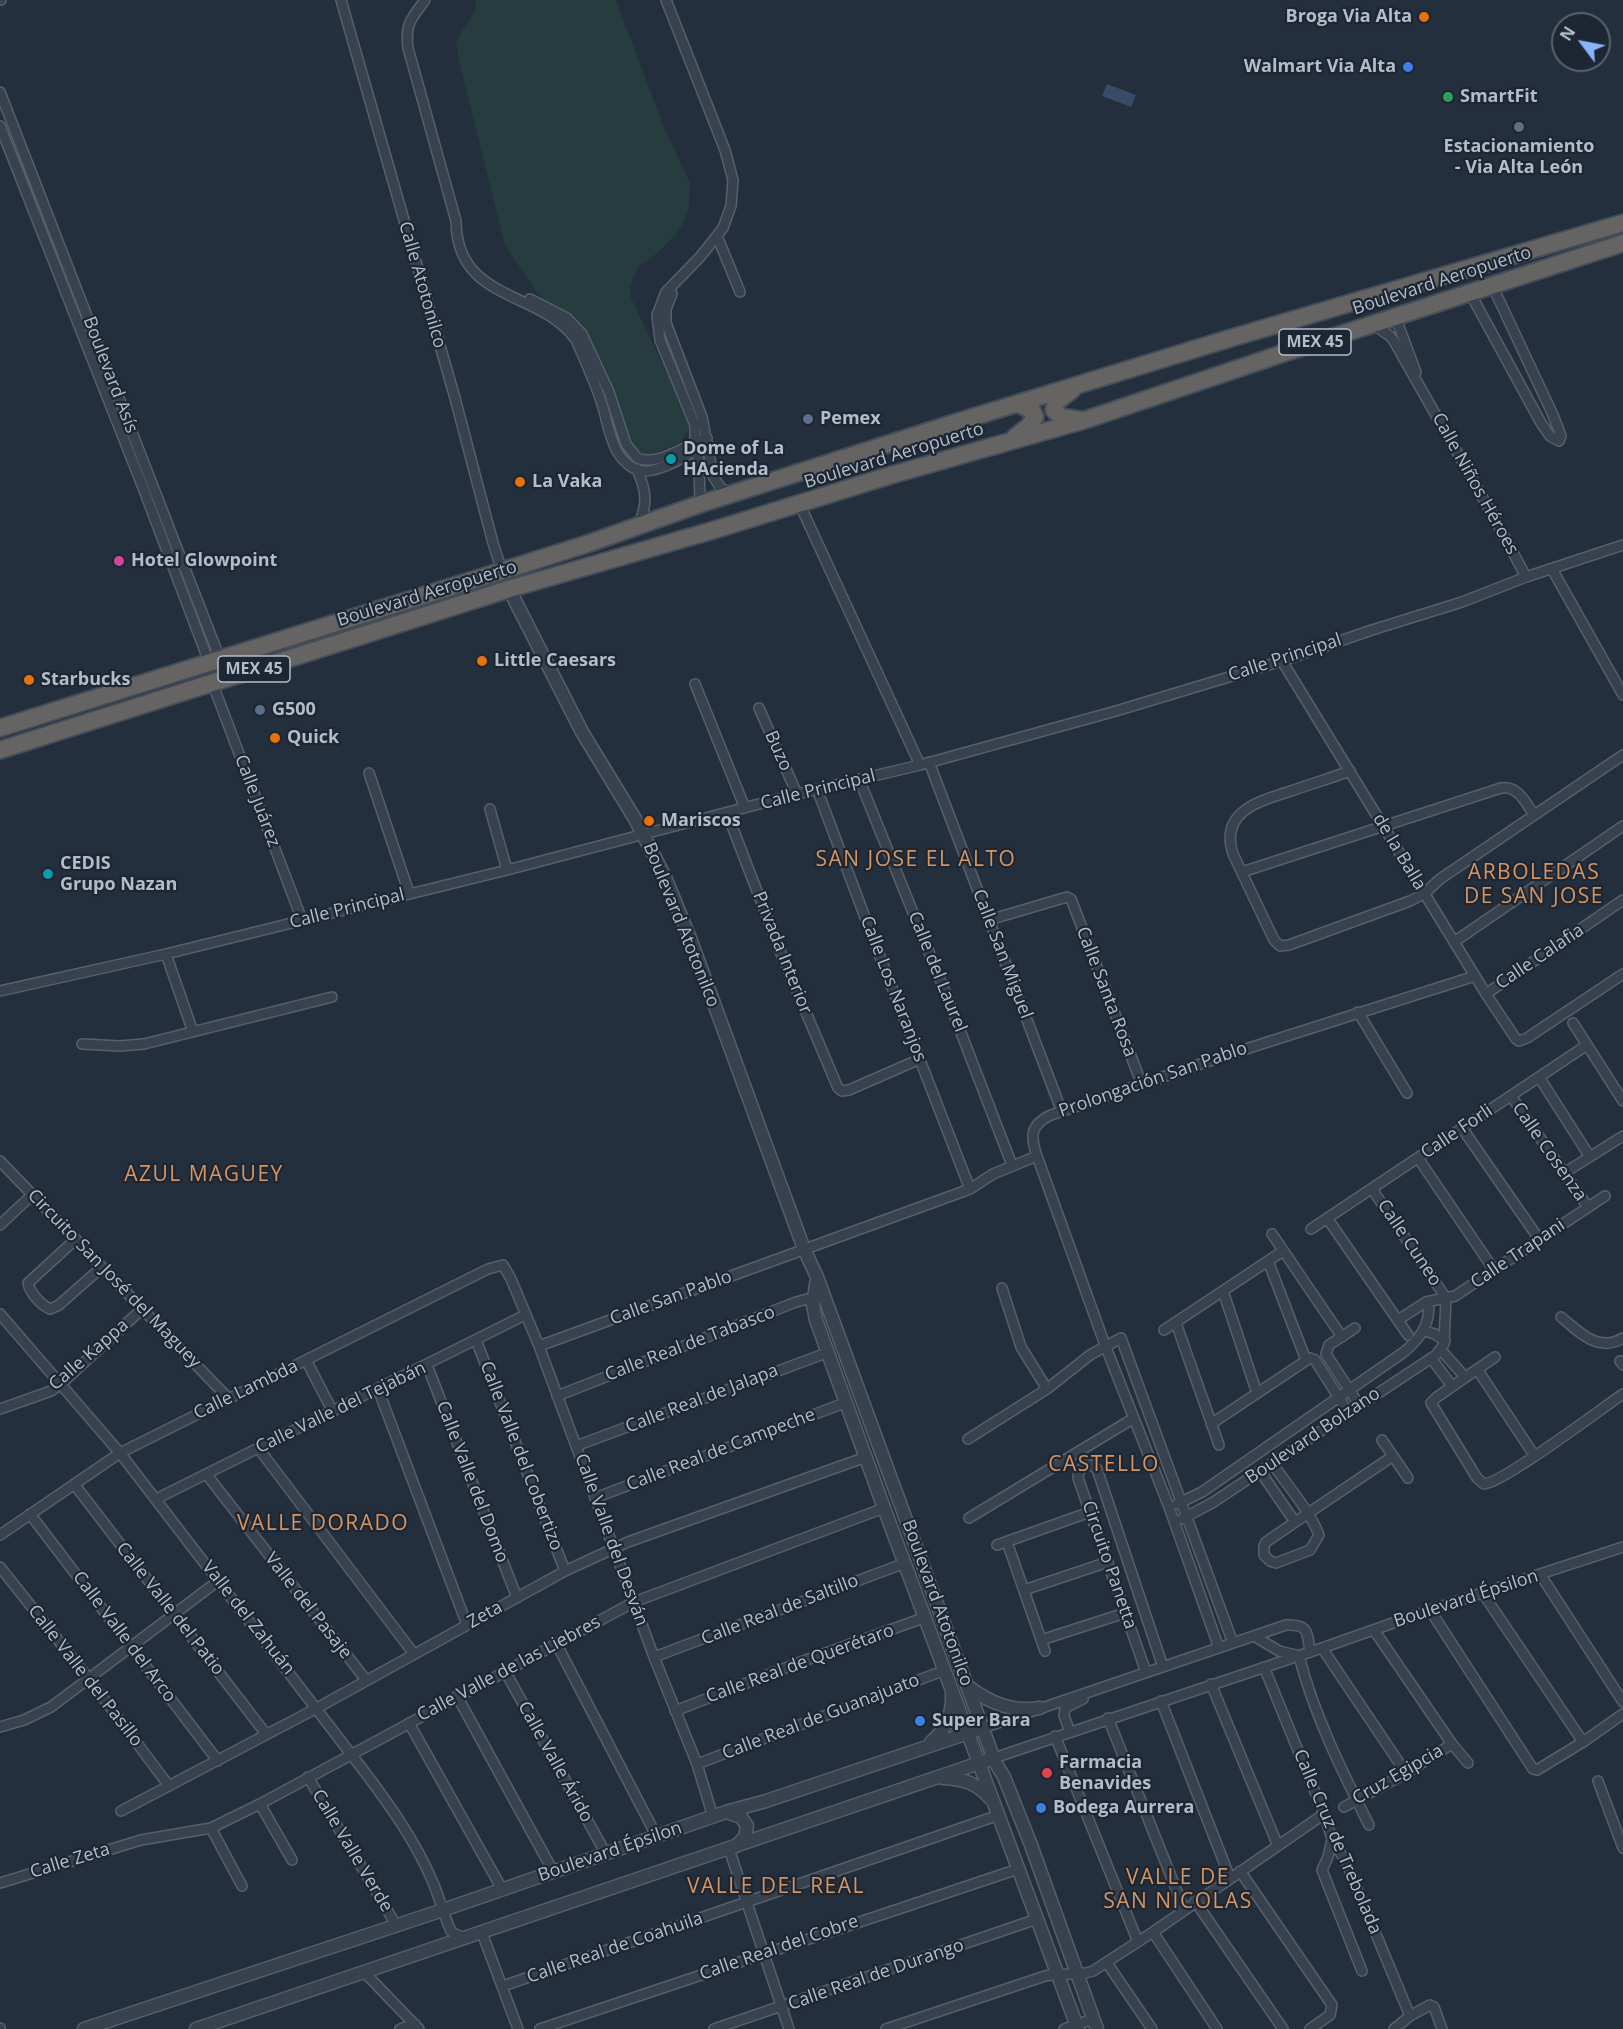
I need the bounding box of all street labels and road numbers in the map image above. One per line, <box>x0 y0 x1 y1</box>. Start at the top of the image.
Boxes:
street label: Calle Atotonilco <box>394 219 450 351</box>
street label: Boulevard Aeropuerto <box>1350 242 1534 320</box>
street label: Boulevard Asís <box>78 314 142 436</box>
road number: MEX 45 <box>1279 329 1351 355</box>
street label: Calle Niños Héroes <box>1427 409 1523 559</box>
street label: Boulevard Aeropuerto <box>802 418 986 494</box>
street label: Boulevard Aeropuerto <box>335 556 519 632</box>
street label: Calle Principal <box>1226 630 1344 686</box>
road number: MEX 45 <box>218 656 290 682</box>
street label: Buzo <box>760 727 796 775</box>
street label: Calle Juárez <box>230 752 284 850</box>
street label: Calle Principal <box>758 765 878 815</box>
street label: de la Balla <box>1368 810 1430 894</box>
street label: Boulevard Atotonilco <box>638 840 724 1010</box>
street label: Calle Principal <box>287 884 407 934</box>
street label: Calle San Miguel <box>967 886 1037 1022</box>
street label: Privada Interior <box>748 889 816 1017</box>
street label: Calle del Laurel <box>903 909 971 1035</box>
street label: Calle Los Naranjos <box>855 913 931 1065</box>
street label: Calle Calafia <box>1492 920 1588 994</box>
street label: Calle Santa Rosa <box>1071 924 1141 1060</box>
street label: Prolongación San Pablo <box>1056 1038 1250 1122</box>
street label: Calle Cosenza <box>1507 1098 1591 1206</box>
street label: Calle Forli <box>1417 1100 1497 1164</box>
street label: Circuito San José del Maguey <box>23 1185 205 1373</box>
street label: Calle Cuneo <box>1372 1196 1446 1290</box>
street label: Calle Trapani <box>1467 1215 1569 1293</box>
street label: Calle San Pablo <box>607 1266 735 1330</box>
street label: Calle Real de Tabasco <box>602 1302 778 1386</box>
street label: Calle Kappa <box>45 1315 133 1395</box>
street label: Calle Lambda <box>190 1355 302 1425</box>
street label: Calle Valle del Tejabán <box>252 1357 430 1459</box>
street label: Calle Valle del Cobertizo <box>475 1358 567 1554</box>
street label: Calle Real de Jalapa <box>623 1360 781 1438</box>
street label: Boulevard Bolzano <box>1242 1383 1384 1489</box>
street label: Calle Valle del Domo <box>431 1398 513 1566</box>
street label: Calle Real de Campeche <box>624 1404 818 1496</box>
street label: Calle Valle del Desván <box>570 1451 652 1629</box>
street label: Circuito Panetta <box>1077 1498 1141 1632</box>
street label: Boulevard Atotonilco <box>897 1517 977 1689</box>
street label: Calle Valle del Patio <box>111 1538 229 1680</box>
street label: Valle del Pasaje <box>260 1549 356 1663</box>
street label: Valle del Zahuán <box>197 1557 299 1679</box>
street label: Boulevard Épsilon <box>1391 1565 1541 1633</box>
street label: Calle Valle del Arco <box>68 1567 180 1707</box>
street label: Calle Real de Saltillo <box>698 1570 862 1650</box>
street label: Zeta <box>464 1597 506 1633</box>
street label: Calle Valle del Pasillo <box>23 1601 147 1751</box>
street label: Calle Valle de las Liebres <box>414 1611 604 1727</box>
street label: Calle Real de Querétaro <box>703 1620 897 1708</box>
street label: Calle Real de Guanajuato <box>719 1669 923 1765</box>
street label: Calle Valle Árido <box>513 1698 597 1826</box>
street label: Cruz Egipcia <box>1349 1740 1447 1810</box>
street label: Calle Cruz de Trebolada <box>1288 1746 1386 1938</box>
street label: Calle Valle Verde <box>307 1786 397 1916</box>
street label: Boulevard Épsilon <box>535 1817 685 1887</box>
street label: Calle Zeta <box>28 1839 112 1883</box>
street label: Calle Real de Coahuila <box>524 1908 706 1988</box>
street label: Calle Real del Cobre <box>697 1911 861 1985</box>
street label: Calle Real de Durango <box>785 1935 967 2015</box>

